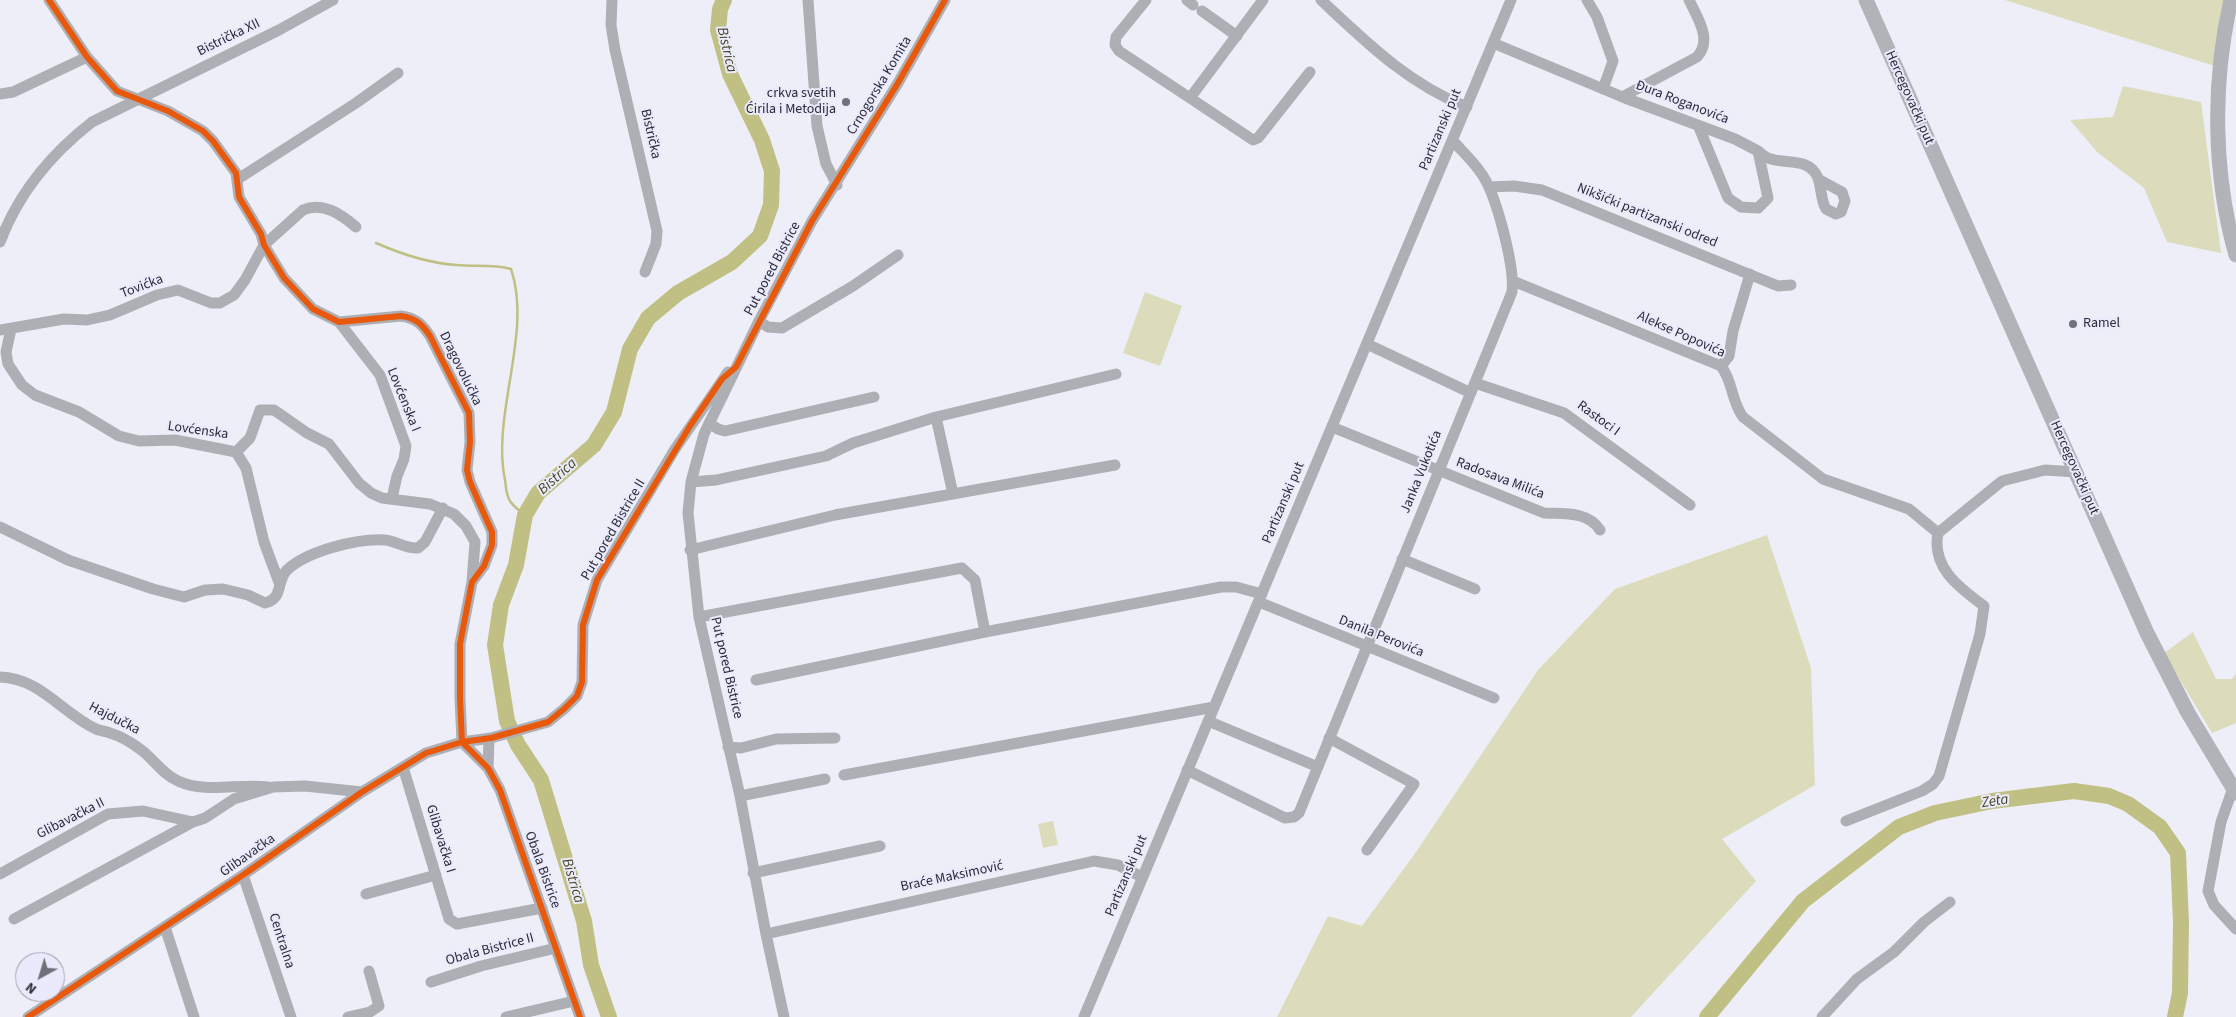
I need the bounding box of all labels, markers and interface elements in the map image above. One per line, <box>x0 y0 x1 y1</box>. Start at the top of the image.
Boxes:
street label: Bistrička XII <box>195 16 263 60</box>
water label: Bistrica <box>712 26 740 74</box>
street label: Crnogorska Komita <box>844 34 916 138</box>
street label: Hercegovački put <box>1881 48 1937 148</box>
street label: Đura Roganovića <box>1633 77 1731 129</box>
place label: crkva svetih Ćirila i Metodija <box>746 86 836 118</box>
street label: Partizanski put <box>1416 87 1466 173</box>
marker: crkva svetih Ćirila i Metodija <box>840 96 852 108</box>
street label: Bistrička <box>636 107 664 161</box>
street label: Nikšićki partizanski odred <box>1574 180 1720 252</box>
street label: Put pored Bistrice <box>741 219 805 319</box>
street label: Tovićka <box>118 271 166 303</box>
street label: Alekse Popovića <box>1634 308 1728 362</box>
place label: Ramel <box>2083 316 2120 332</box>
marker: Ramel <box>2067 318 2079 330</box>
street label: Dragovolučka <box>435 329 485 409</box>
street label: Lovćenska I <box>383 366 423 434</box>
street label: Rastoci I <box>1573 398 1623 440</box>
street label: Lovćenska <box>167 418 229 444</box>
street label: Hercegovački put <box>2046 418 2102 518</box>
street label: Janka Vukotića <box>1398 428 1446 516</box>
street label: Radosava Milića <box>1453 454 1547 504</box>
water label: Bistrica <box>535 455 581 499</box>
street label: Partizanski put <box>1259 460 1309 546</box>
street label: Put pored Bistrice II <box>578 476 650 584</box>
street label: Danila Perovića <box>1336 612 1426 662</box>
street label: Put pored Bistrice <box>706 615 746 721</box>
street label: Hajdučka <box>86 699 142 739</box>
water label: Zeta <box>1980 791 2010 813</box>
street label: Glibavačka II <box>34 795 108 843</box>
street label: Glibavačka I <box>422 803 458 875</box>
street label: Obala Bistrice <box>520 829 564 911</box>
street label: Glibavačka <box>217 831 279 881</box>
street label: Partizanski put <box>1102 833 1152 919</box>
water label: Bistrica <box>557 856 587 906</box>
street label: Braće Maksimović <box>899 858 1005 896</box>
street label: Centralna <box>264 911 298 971</box>
street label: Obala Bistrice II <box>444 930 536 970</box>
north arrow <box>15 952 65 1002</box>
text: N <box>21 977 41 999</box>

